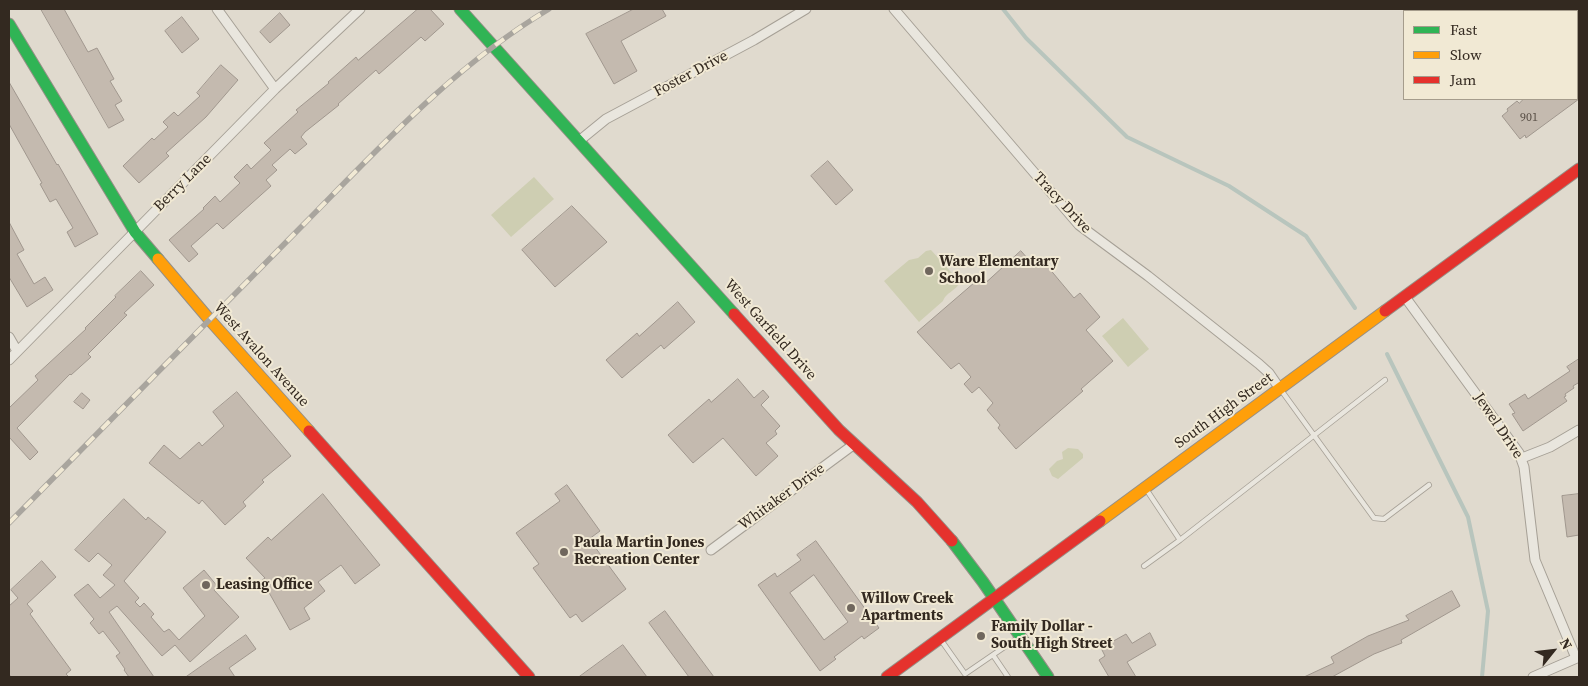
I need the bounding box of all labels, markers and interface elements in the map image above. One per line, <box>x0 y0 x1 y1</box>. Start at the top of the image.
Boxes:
legend <box>1403 10 1578 100</box>
text: Fast <box>1450 19 1477 40</box>
text: Slow <box>1450 44 1482 65</box>
street label: Foster Drive <box>651 47 731 101</box>
text: Jam <box>1450 69 1476 90</box>
house number: 901 <box>1520 111 1538 125</box>
street label: Berry Lane <box>150 150 216 216</box>
street label: Tracy Drive <box>1029 169 1095 237</box>
place label: Ware Elementary School <box>939 253 1059 288</box>
marker: Ware Elementary School <box>923 265 935 277</box>
street label: West Garfield Drive <box>720 276 820 384</box>
street label: West Avalon Avenue <box>209 299 313 411</box>
street label: South High Street <box>1171 369 1277 453</box>
street label: Jewel Drive <box>1469 390 1527 462</box>
street label: Whitaker Drive <box>735 460 829 534</box>
place label: Paula Martin Jones Recreation Center <box>574 534 704 569</box>
marker: Paula Martin Jones Recreation Center <box>558 546 570 558</box>
place label: Leasing Office <box>216 576 312 594</box>
marker: Leasing Office <box>200 579 212 591</box>
place label: Willow Creek Apartments <box>861 590 953 625</box>
marker: Willow Creek Apartments <box>845 602 857 614</box>
place label: Family Dollar - South High Street <box>991 618 1112 653</box>
north arrow <box>1528 626 1578 676</box>
marker: Family Dollar - South High Street <box>975 630 987 642</box>
text: N <box>1555 634 1577 653</box>

